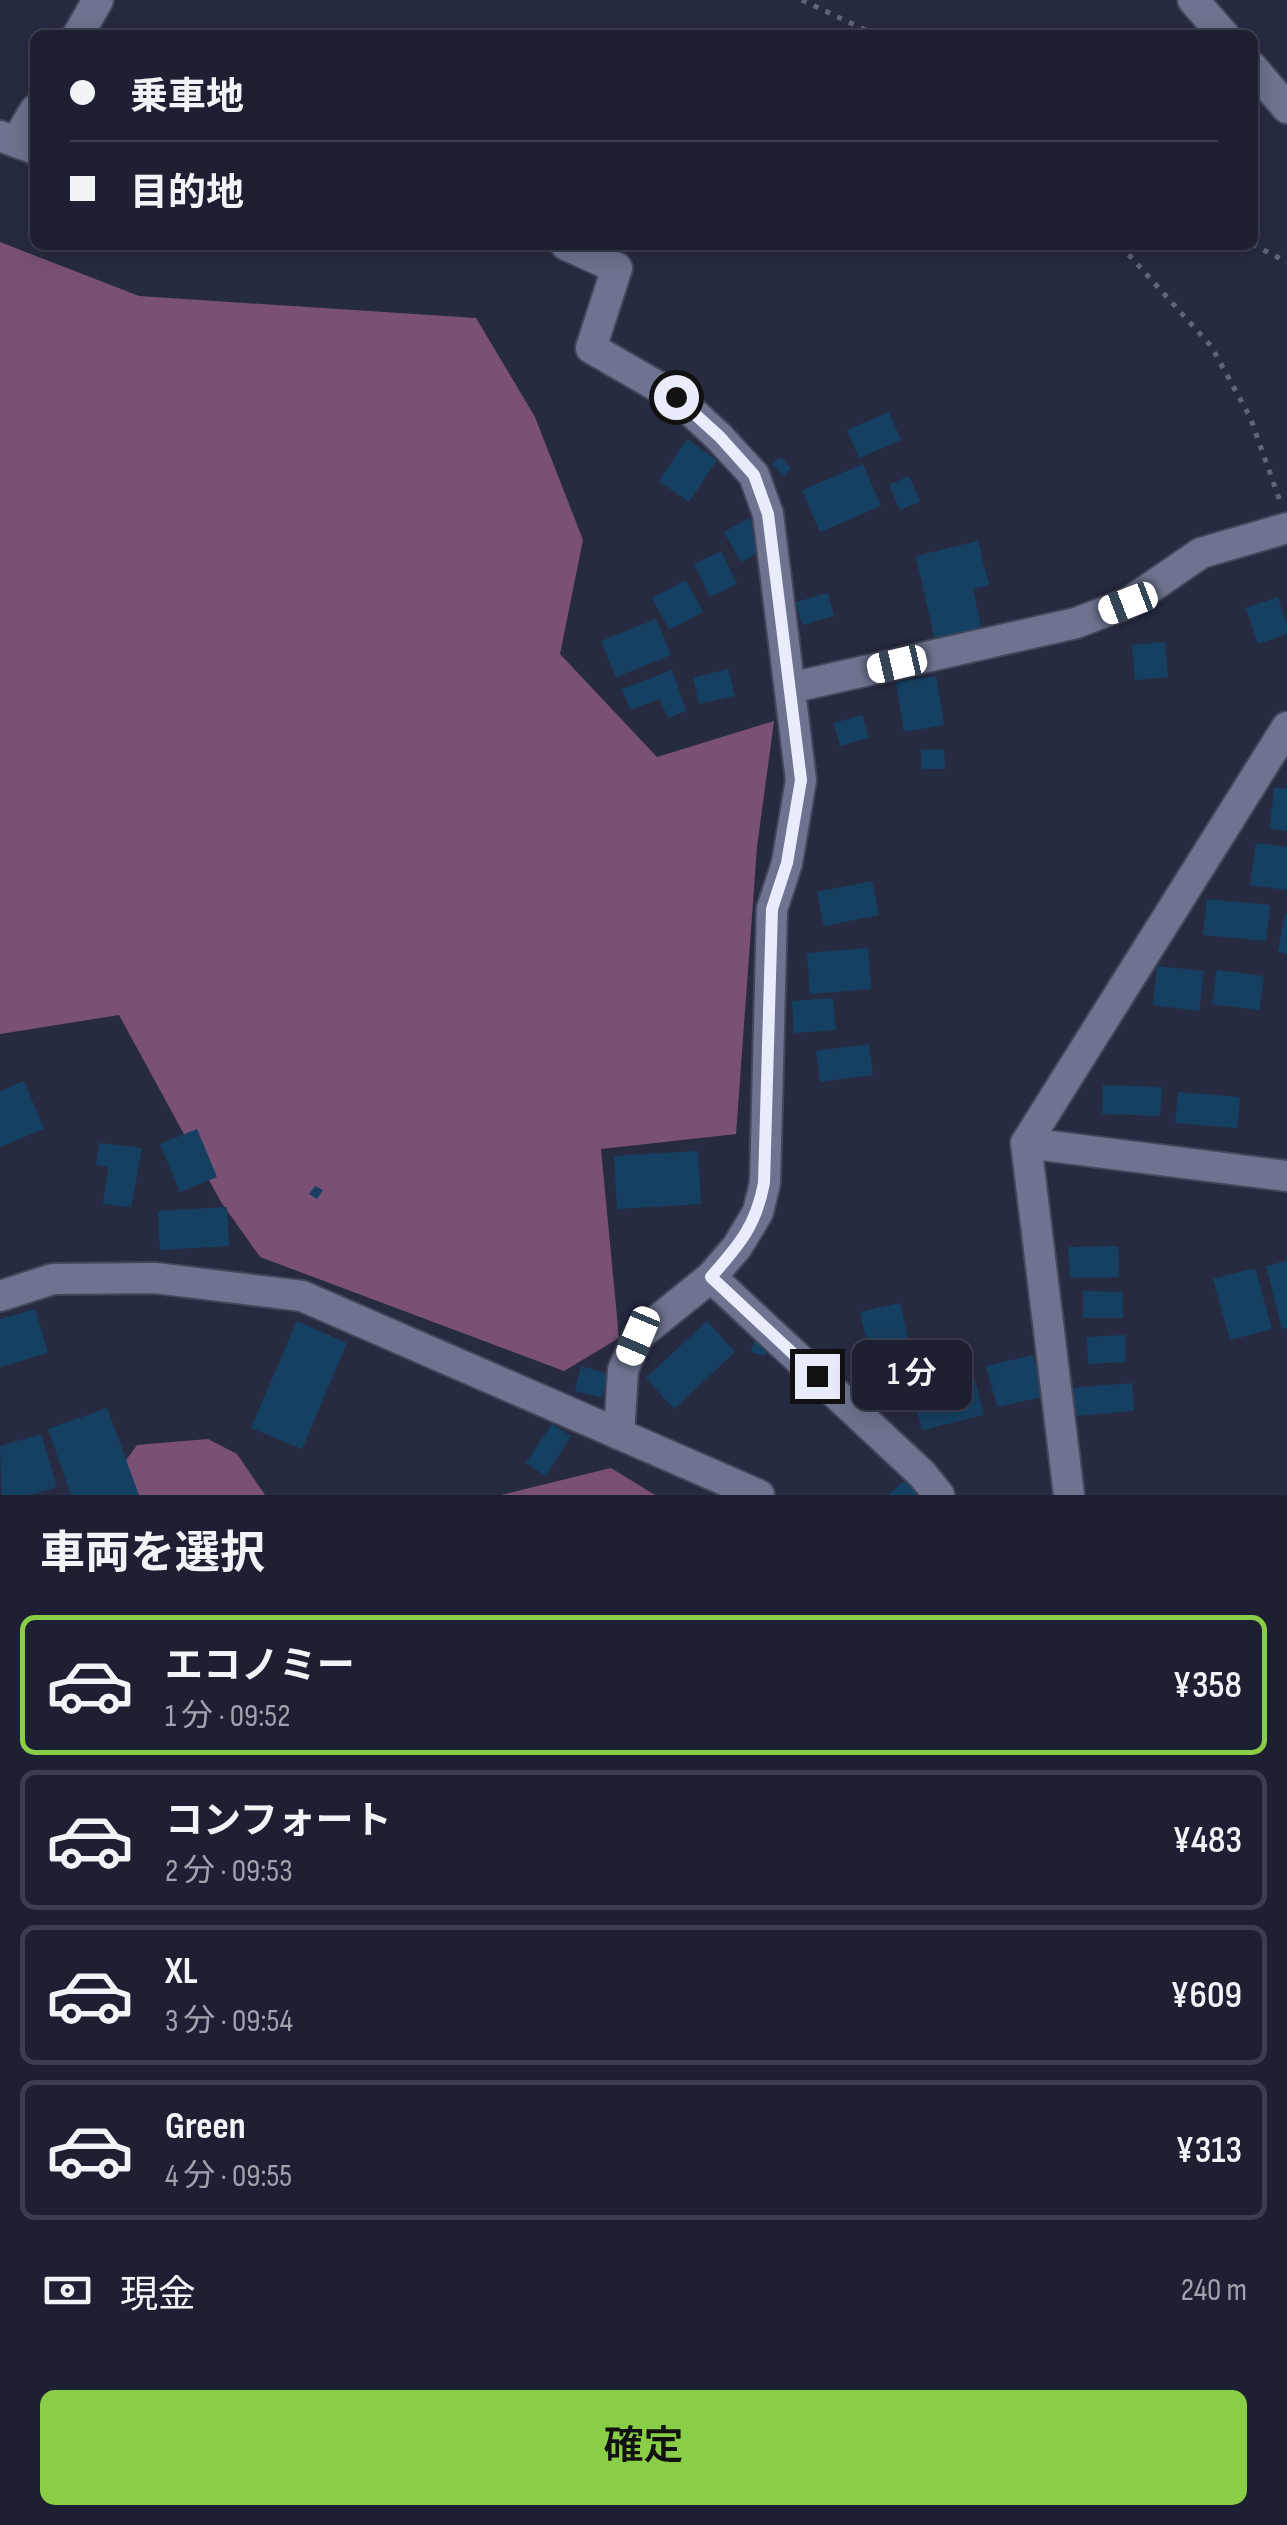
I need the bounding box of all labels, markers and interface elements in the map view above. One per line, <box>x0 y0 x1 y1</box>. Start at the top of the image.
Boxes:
text: 乗車地 <box>130 75 244 120</box>
text: 目的地 <box>130 171 244 216</box>
route start <box>654 375 699 420</box>
car <box>1095 578 1161 628</box>
car <box>864 643 930 685</box>
car <box>612 1303 664 1369</box>
callout: 1 分 <box>852 1341 972 1411</box>
route end <box>795 1354 840 1399</box>
text: 1 分 <box>888 1355 937 1394</box>
text: 車両を選択 <box>40 1527 265 1582</box>
icon: car <box>45 1640 135 1730</box>
text: エコノミー <box>165 1644 355 1689</box>
text: ¥358 <box>1173 1663 1242 1708</box>
text: 1 分 · 09:52 <box>165 1697 290 1736</box>
icon: car <box>45 1795 135 1885</box>
text: コンフォート <box>165 1799 392 1844</box>
text: ¥483 <box>1172 1818 1242 1863</box>
text: 2 分 · 09:53 <box>165 1852 293 1891</box>
text: XL <box>165 1949 198 1994</box>
icon: car <box>45 1950 135 2040</box>
text: ¥609 <box>1170 1973 1242 2018</box>
text: 3 分 · 09:54 <box>165 2002 293 2041</box>
text: Green <box>165 2104 246 2149</box>
icon: car <box>45 2105 135 2195</box>
text: ¥313 <box>1175 2128 1242 2173</box>
text: 4 分 · 09:55 <box>165 2157 292 2196</box>
icon: cash <box>40 2263 95 2318</box>
text: 240 m <box>1181 2271 1247 2310</box>
text: 現金 <box>120 2273 196 2318</box>
button: 確定 <box>40 2390 1247 2505</box>

